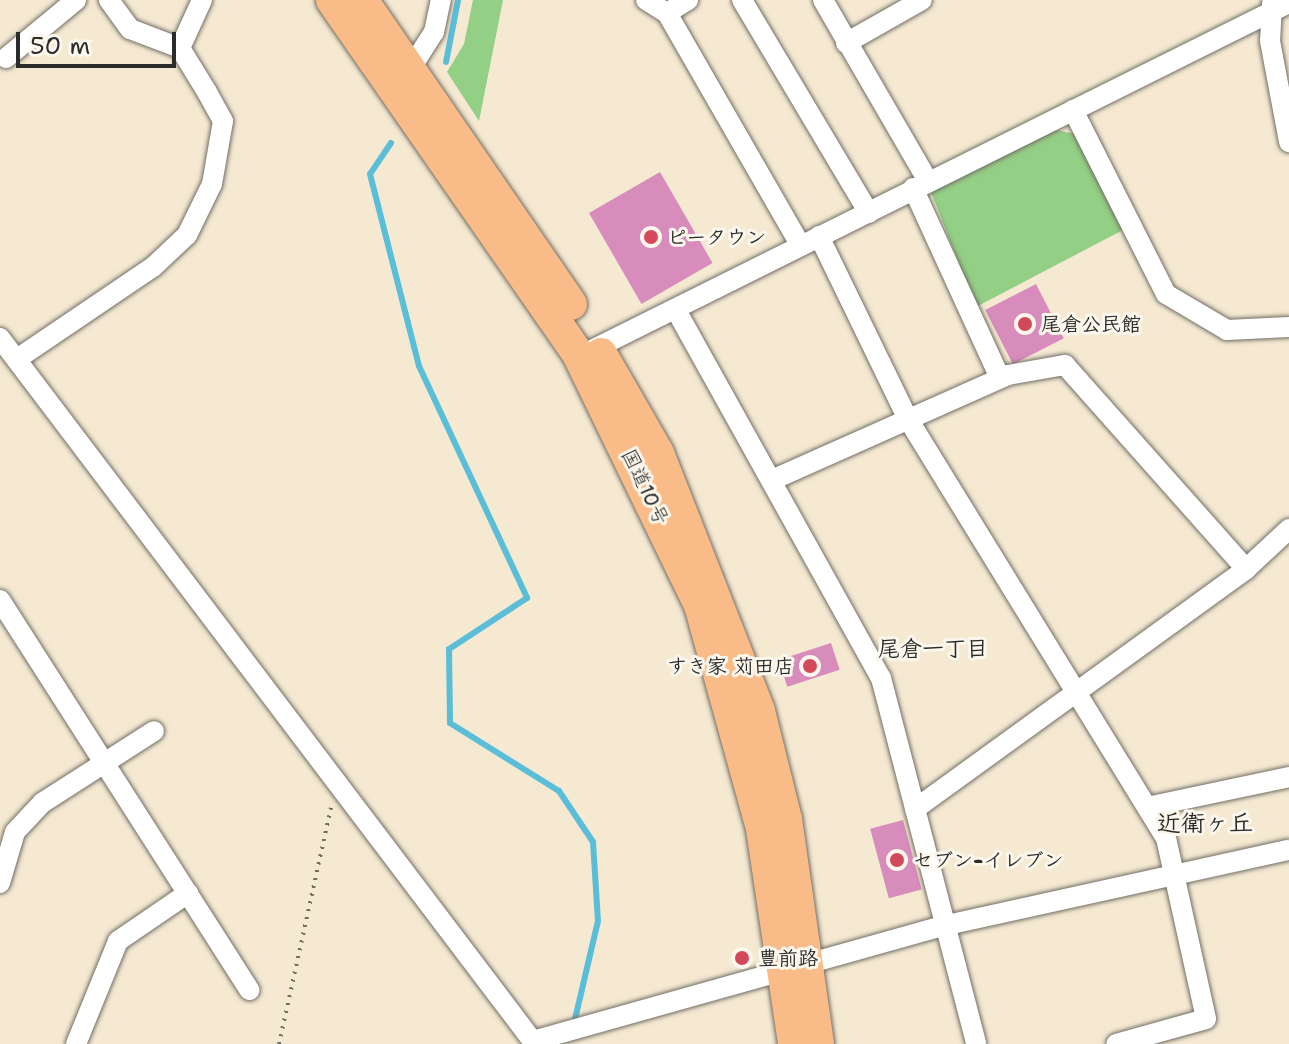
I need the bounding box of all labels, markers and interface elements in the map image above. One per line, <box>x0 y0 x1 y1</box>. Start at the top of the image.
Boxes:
scale bar <box>20 16 180 66</box>
text: 50 m <box>30 30 90 62</box>
place label: ピータウン <box>667 225 766 249</box>
marker: ピータウン <box>642 228 660 246</box>
place label: 尾倉公民館 <box>1041 312 1141 336</box>
marker: 尾倉公民館 <box>1016 315 1034 333</box>
street label: 国道10号 <box>616 445 674 529</box>
district label: 尾倉一丁目 <box>878 636 988 662</box>
place label: すき家 苅田店 <box>667 654 794 678</box>
marker: すき家 苅田店 <box>801 657 819 675</box>
district label: 近衛ヶ丘 <box>1157 810 1253 838</box>
place label: セブン-イレブン <box>913 848 1063 872</box>
marker: セブン-イレブン <box>888 851 906 869</box>
place label: 豊前路 <box>758 946 818 970</box>
marker: 豊前路 <box>733 949 751 967</box>

